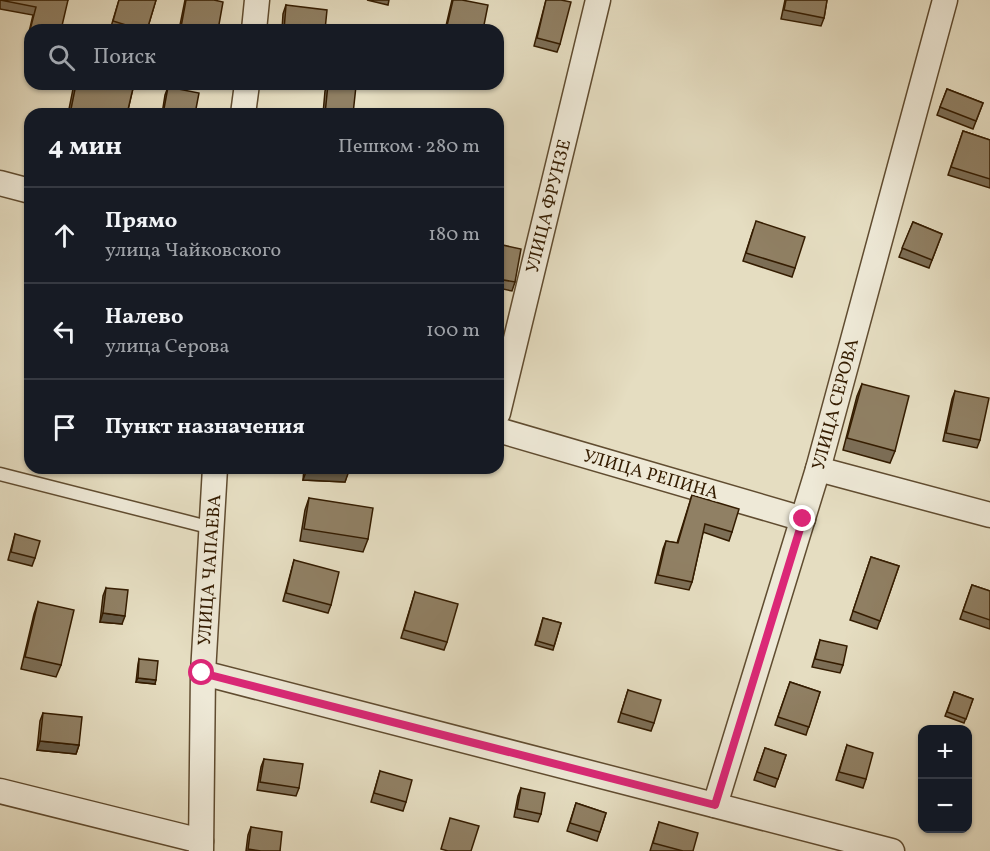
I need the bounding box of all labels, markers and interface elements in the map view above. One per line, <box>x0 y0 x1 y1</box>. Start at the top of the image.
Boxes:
search box <box>24 24 504 90</box>
icon: search <box>45 41 78 74</box>
text: Поиск <box>93 42 156 73</box>
text: 4 мин <box>48 129 122 165</box>
text: Пешком · 280 m <box>338 133 480 161</box>
street label: УЛИЦА ФРУНЗЕ <box>521 137 578 276</box>
text: Прямо <box>105 206 177 237</box>
icon: ahead <box>48 219 81 252</box>
text: 180 m <box>428 221 480 249</box>
text: улица Чайковского <box>105 237 281 265</box>
text: Налево <box>105 302 184 333</box>
icon: left <box>48 315 81 348</box>
text: 100 m <box>426 317 480 345</box>
text: улица Серова <box>105 333 229 361</box>
street label: УЛИЦА СЕРОВА <box>807 335 866 473</box>
icon: arrive <box>48 411 81 444</box>
text: Пункт назначения <box>105 412 305 443</box>
street label: УЛИЦА РЕПИНА <box>580 444 722 507</box>
street label: УЛИЦА ЧАПАЕВА <box>193 493 228 646</box>
route end <box>789 505 815 531</box>
route start <box>188 659 214 685</box>
map controls <box>918 725 972 833</box>
button: + <box>918 725 972 779</box>
button: − <box>918 779 972 833</box>

